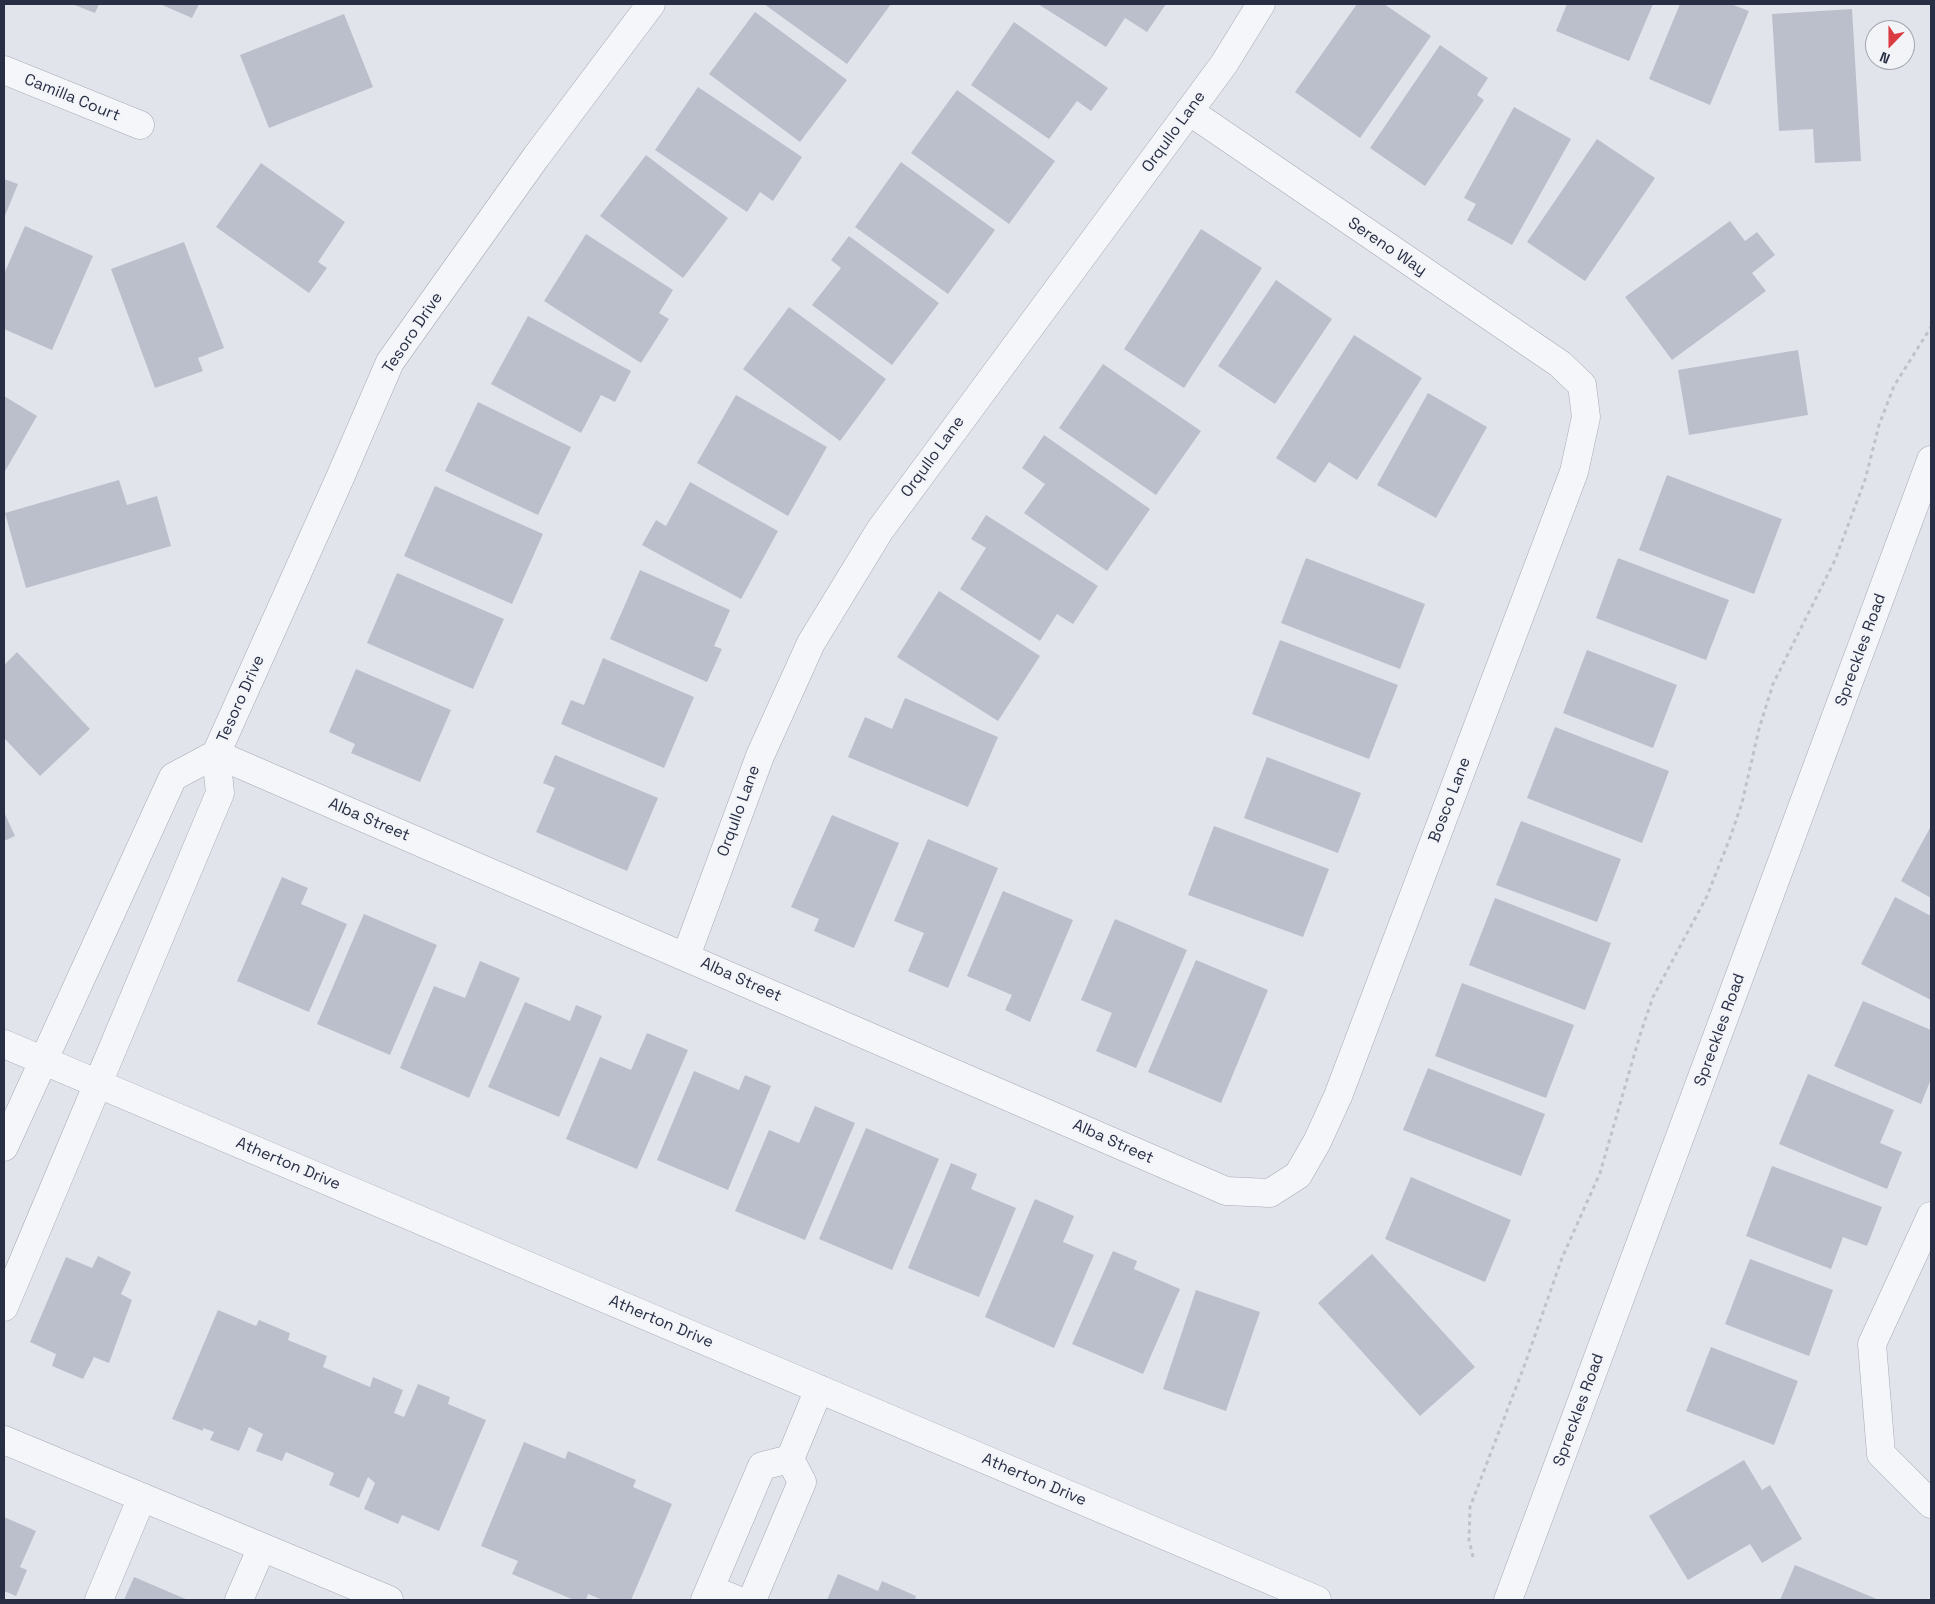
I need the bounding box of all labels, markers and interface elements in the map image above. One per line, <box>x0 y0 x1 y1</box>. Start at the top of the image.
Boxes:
north arrow <box>1865 20 1915 70</box>
text: N <box>1877 48 1892 68</box>
street label: Camilla Court <box>21 70 123 126</box>
street label: Orqullo Lane <box>1138 88 1210 176</box>
street label: Sereno Way <box>1344 214 1430 280</box>
street label: Tesoro Drive <box>379 289 447 377</box>
street label: Orqullo Lane <box>897 413 969 501</box>
street label: Spreckles Road <box>1832 591 1890 709</box>
street label: Tesoro Drive <box>213 652 269 746</box>
street label: Bosco Lane <box>1425 755 1475 845</box>
street label: Orqullo Lane <box>714 763 764 859</box>
street label: Alba Street <box>325 794 413 846</box>
street label: Alba Street <box>698 954 784 1006</box>
street label: Spreckles Road <box>1691 971 1749 1089</box>
street label: Alba Street <box>1070 1116 1156 1168</box>
street label: Atherton Drive <box>233 1133 343 1195</box>
street label: Atherton Drive <box>606 1291 716 1353</box>
street label: Spreckles Road <box>1550 1351 1608 1469</box>
street label: Atherton Drive <box>979 1449 1089 1511</box>

